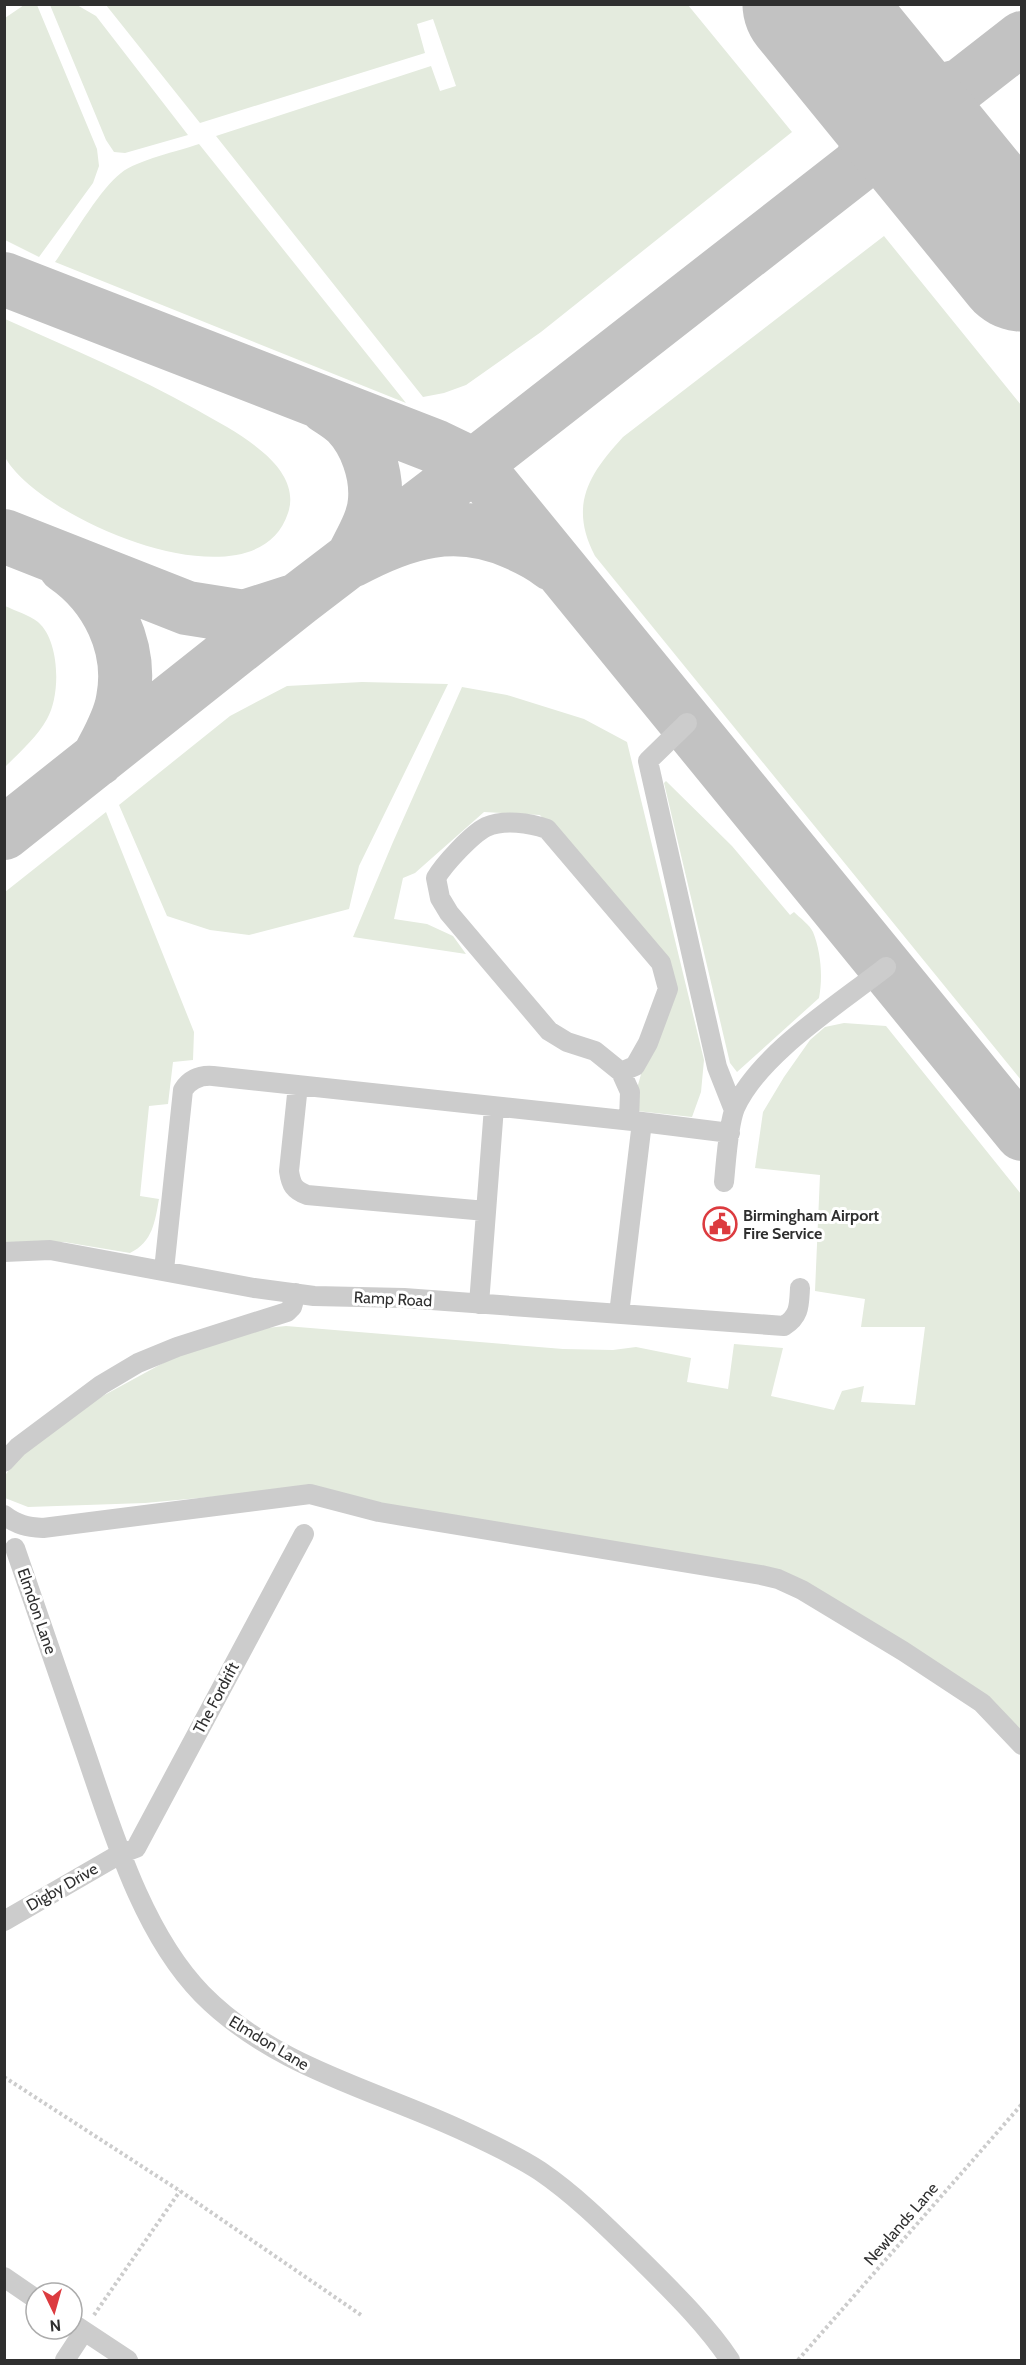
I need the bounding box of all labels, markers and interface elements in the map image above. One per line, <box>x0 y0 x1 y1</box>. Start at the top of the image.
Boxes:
public building icon: Birmingham Airport Fire Service <box>702 1206 738 1242</box>
place label: Birmingham Airport Fire Service <box>743 1206 880 1243</box>
street label: Ramp Road <box>353 1287 433 1311</box>
street label: Elmdon Lane <box>13 1565 61 1657</box>
street label: The Fordrift <box>189 1658 243 1737</box>
street label: Digby Drive <box>23 1859 101 1915</box>
street label: Elmdon Lane <box>226 2012 312 2074</box>
street label: Newlands Lane <box>860 2179 942 2269</box>
north arrow <box>24 2281 84 2341</box>
text: N <box>49 2315 62 2335</box>

